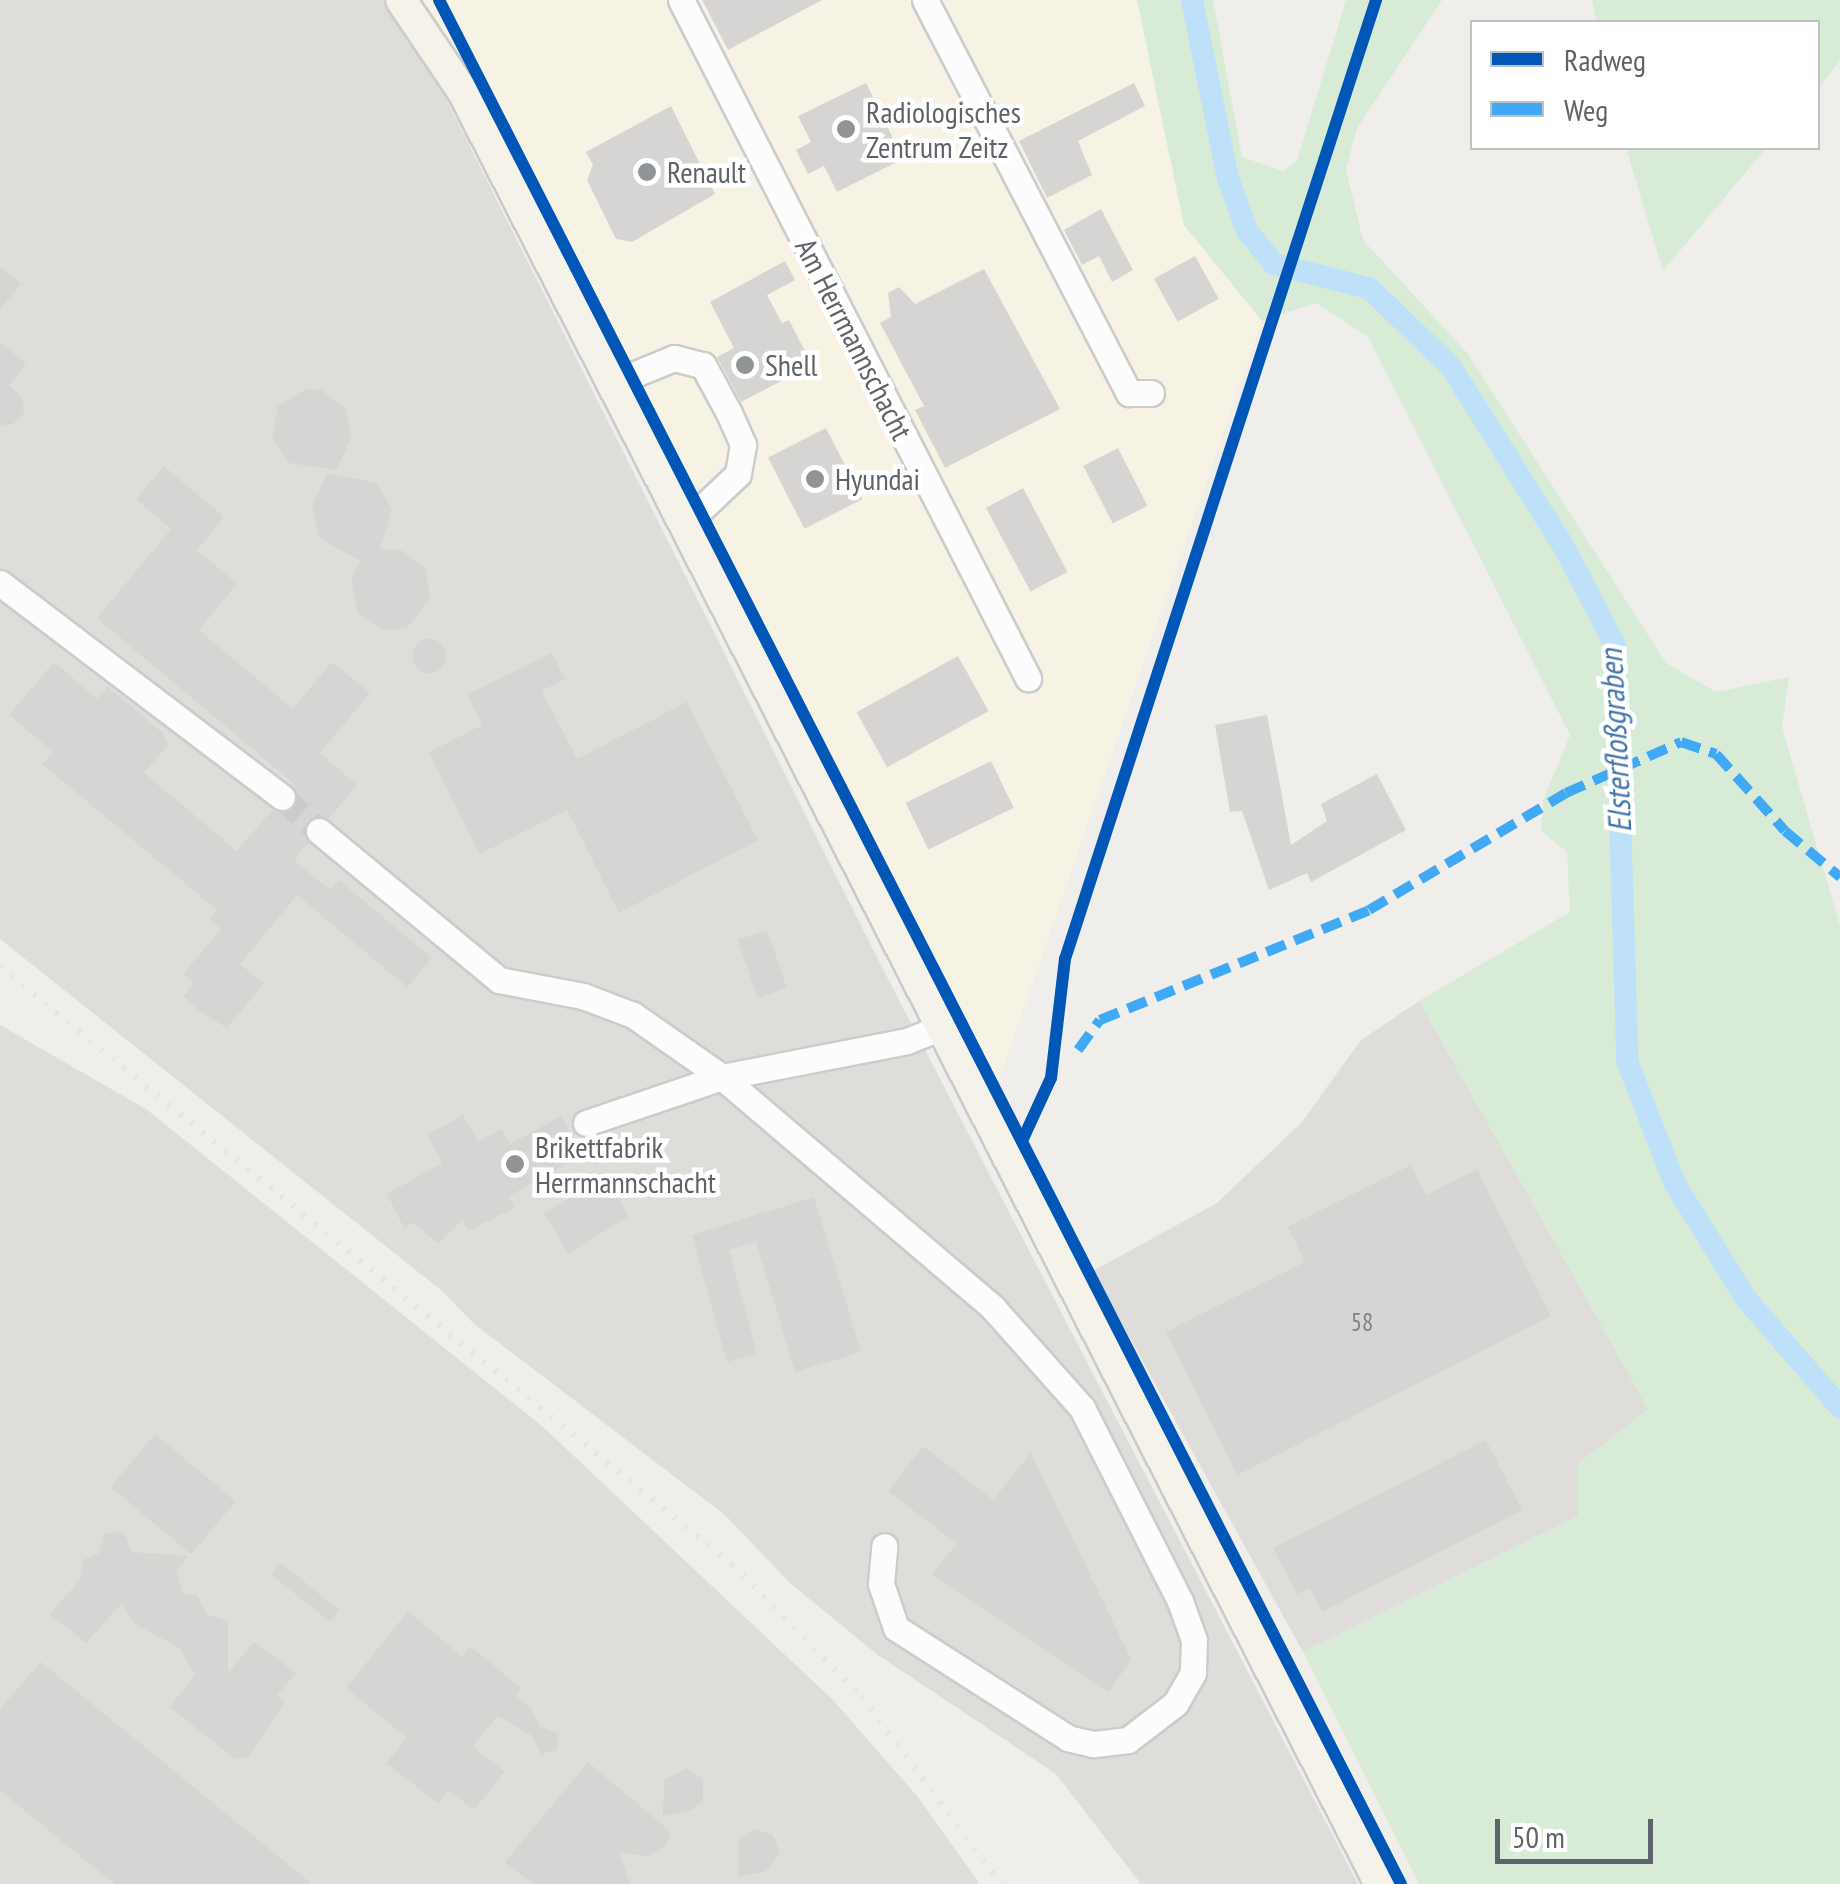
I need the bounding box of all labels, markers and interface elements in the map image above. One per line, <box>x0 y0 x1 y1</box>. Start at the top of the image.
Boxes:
legend <box>1470 20 1820 150</box>
text: Radweg <box>1564 40 1646 79</box>
text: Weg <box>1564 90 1608 129</box>
place label: Radiologisches Zentrum Zeitz <box>866 94 1021 164</box>
marker: Radiologisches Zentrum Zeitz <box>835 118 857 140</box>
place label: Renault <box>667 154 746 190</box>
marker: Renault <box>636 161 658 183</box>
street label: Am Herrmannschacht <box>788 232 920 446</box>
place label: Shell <box>765 347 817 383</box>
marker: Shell <box>734 354 756 376</box>
place label: Hyundai <box>835 461 920 497</box>
marker: Hyundai <box>804 468 826 490</box>
water label: Elsterfloßgraben <box>1591 648 1639 834</box>
place label: Brikettfabrik Herrmannschacht <box>535 1129 716 1200</box>
marker: Brikettfabrik Herrmannschacht <box>504 1153 526 1175</box>
house number: 58 <box>1351 1307 1373 1337</box>
scale bar <box>1500 1799 1658 1861</box>
text: 50 m <box>1512 1817 1565 1856</box>

